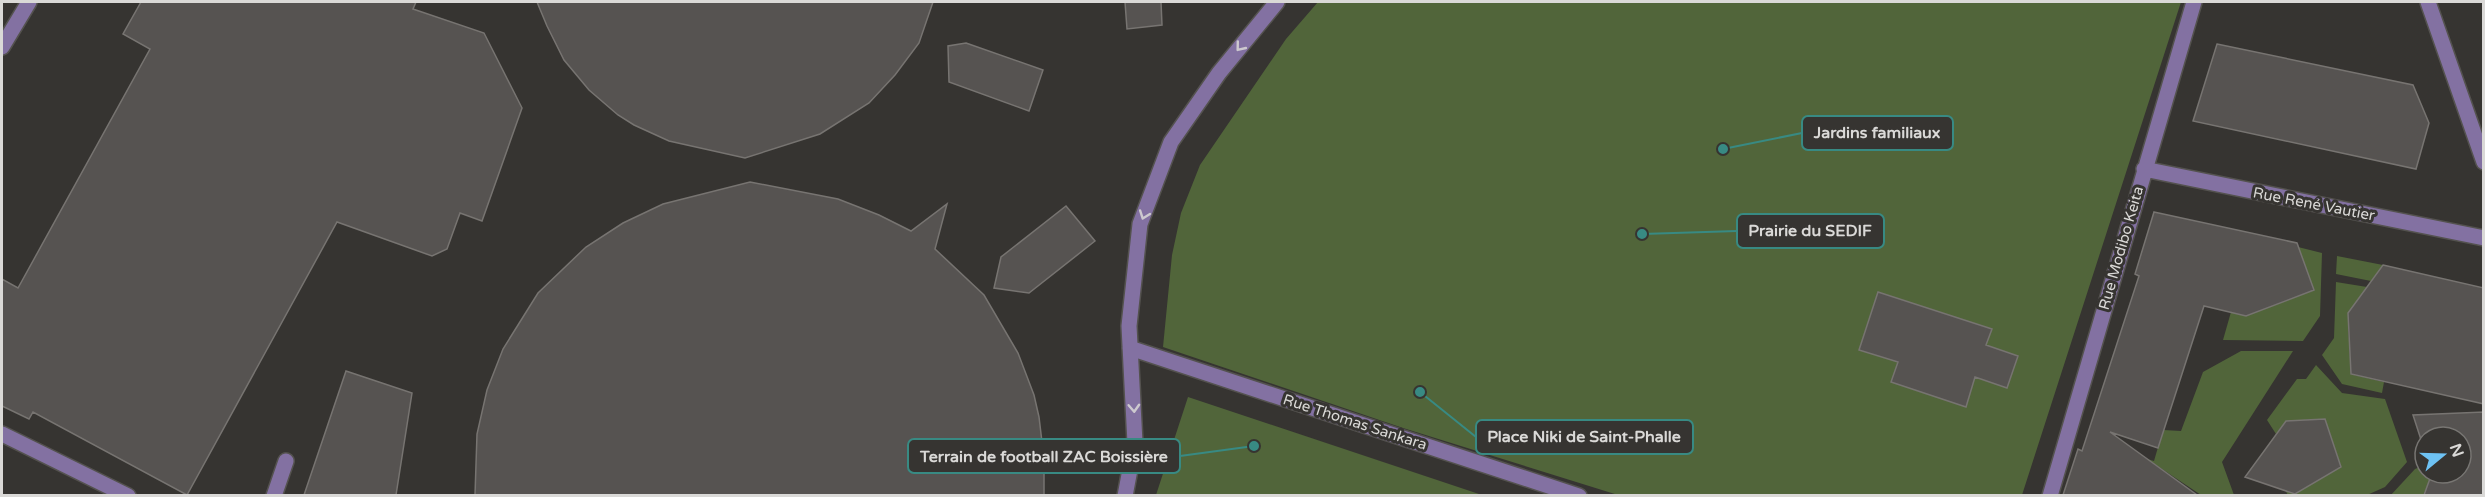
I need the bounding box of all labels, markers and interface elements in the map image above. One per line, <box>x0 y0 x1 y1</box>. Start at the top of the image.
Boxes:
one-way arrow <box>1236 40 1247 51</box>
callout: Jardins familiaux <box>1802 116 1953 150</box>
text: Jardins familiaux <box>1813 123 1941 143</box>
street label: Rue René Vautier <box>2252 183 2377 225</box>
street label: Rue Modibo Keita <box>2095 184 2147 312</box>
one-way arrow <box>1138 209 1151 220</box>
callout: Prairie du SEDIF <box>1737 214 1884 248</box>
text: Prairie du SEDIF <box>1748 221 1872 241</box>
street label: Rue Thomas Sankara <box>1281 390 1429 454</box>
one-way arrow <box>1127 404 1140 413</box>
callout: Place Niki de Saint-Phalle <box>1476 420 1693 454</box>
north arrow <box>2413 425 2473 485</box>
text: Place Niki de Saint-Phalle <box>1487 427 1681 447</box>
callout: Terrain de football ZAC Boissière <box>908 439 1180 473</box>
text: N <box>2445 441 2468 460</box>
text: Terrain de football ZAC Boissière <box>919 447 1168 467</box>

